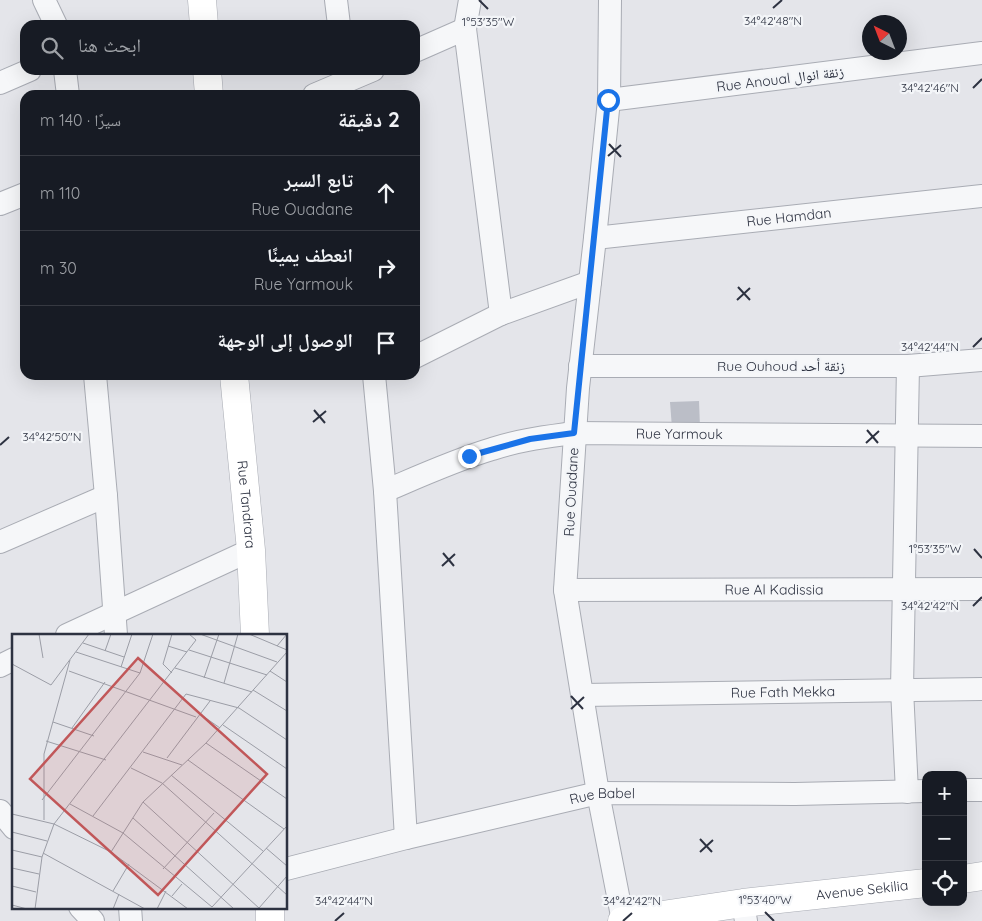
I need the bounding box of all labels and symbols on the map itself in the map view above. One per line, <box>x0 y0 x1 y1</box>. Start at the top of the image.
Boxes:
text: 34°42'48"N <box>744 13 802 28</box>
text: 1°53'35"W <box>462 14 515 29</box>
north arrow <box>862 15 907 60</box>
street label: Rue Anoual زنقة انوال <box>715 62 845 96</box>
text: 34°42'46"N <box>901 80 959 95</box>
route start <box>597 89 620 112</box>
street label: Rue Hamdan <box>745 203 832 231</box>
text: 34°42'44"N <box>901 339 959 354</box>
street label: Rue Ouhoud زنقة أحد <box>717 357 845 375</box>
street label: Rue Yarmouk <box>636 424 723 443</box>
text: 34°42'50"N <box>23 429 81 444</box>
route end <box>458 445 481 468</box>
street label: Rue Ouadane <box>560 447 582 537</box>
street label: Rue Tandrara <box>233 459 260 549</box>
text: 1°53'35"W <box>909 541 962 556</box>
street label: Rue Al Kadissia <box>724 580 824 599</box>
text: 34°42'42"N <box>901 598 959 613</box>
inset map <box>12 634 288 908</box>
street label: Rue Fath Mekka <box>731 682 835 702</box>
street label: Rue Babel <box>567 784 635 808</box>
street label: Avenue Sekilia <box>815 876 909 904</box>
text: 1°53'40"W <box>738 892 792 907</box>
text: 34°42'44"N <box>315 893 373 908</box>
text: 34°42'42"N <box>603 893 661 908</box>

